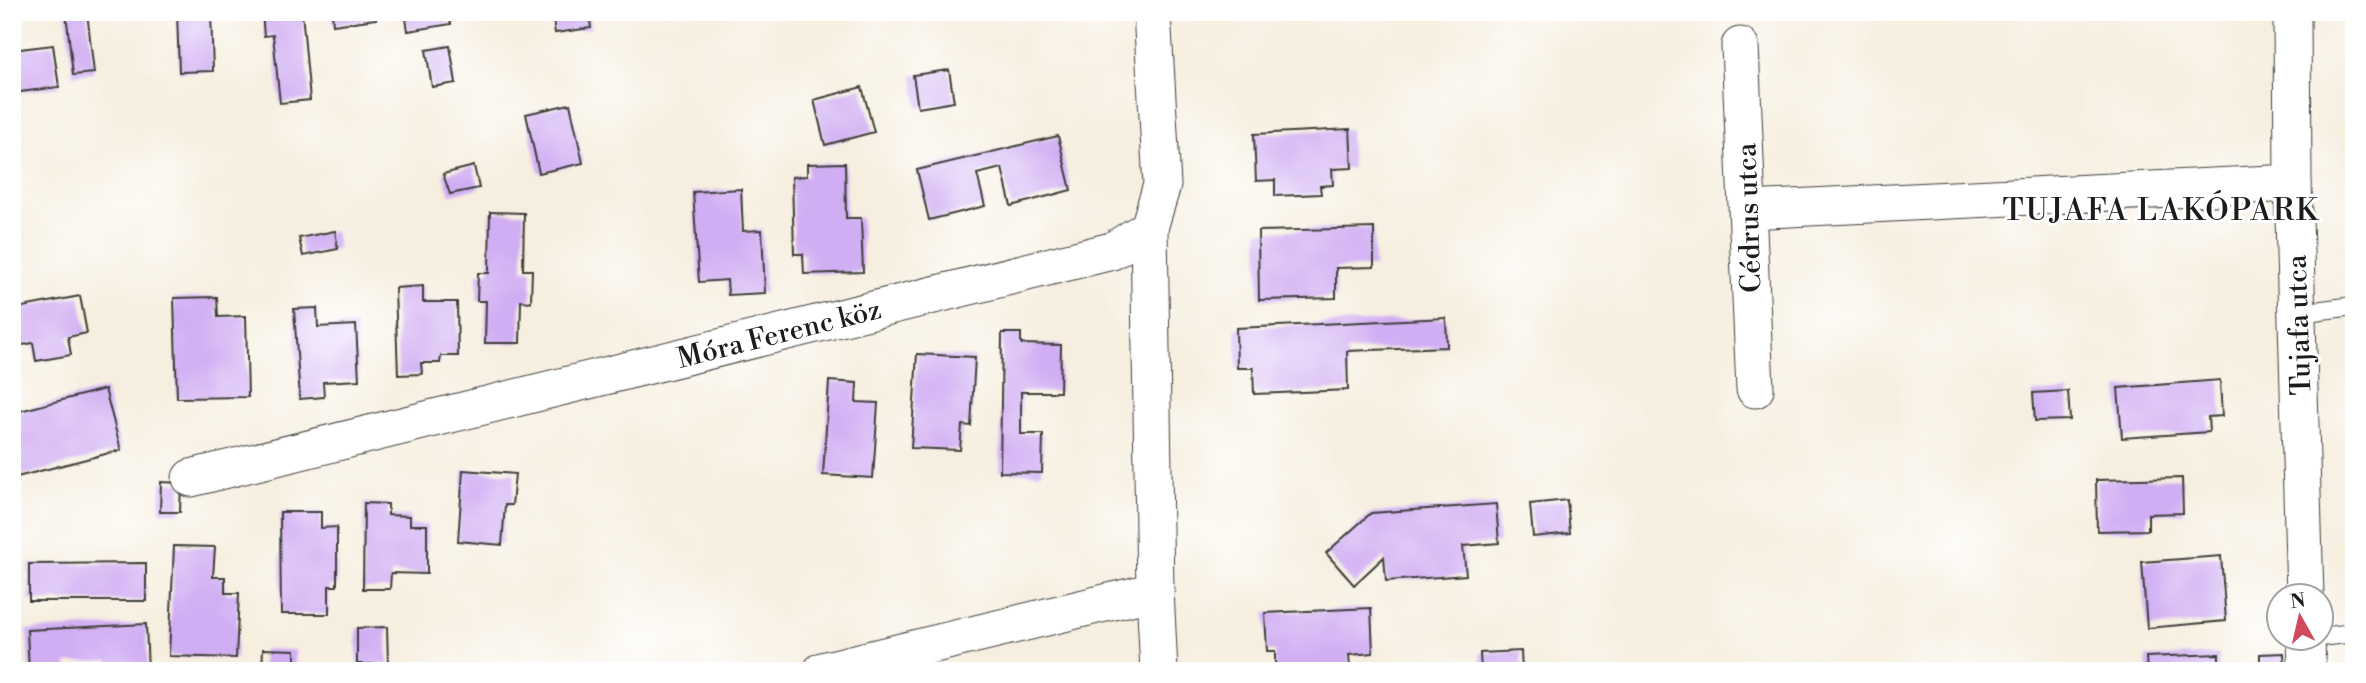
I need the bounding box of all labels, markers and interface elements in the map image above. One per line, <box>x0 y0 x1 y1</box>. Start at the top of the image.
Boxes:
street label: Cédrus utca <box>1729 142 1770 294</box>
district label: TUJAFA LAKÓPARK <box>2002 190 2320 230</box>
street label: Tujafa utca <box>2280 253 2319 396</box>
street label: Móra Ferenc köz <box>674 292 885 377</box>
north arrow <box>2264 582 2334 652</box>
text: N <box>2289 588 2307 614</box>

